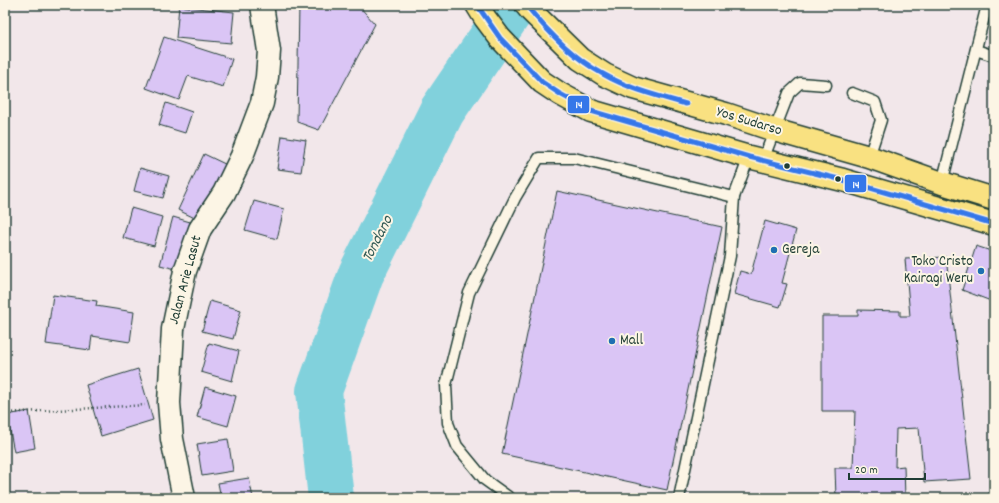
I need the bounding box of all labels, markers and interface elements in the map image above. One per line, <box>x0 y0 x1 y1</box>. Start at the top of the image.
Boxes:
line badge: 14 <box>567 95 590 114</box>
text: 14 <box>576 98 582 114</box>
street label: Yos Sudarso <box>713 102 785 142</box>
unlabelled marker <box>782 161 792 171</box>
unlabelled marker <box>833 174 843 184</box>
line badge: 14 <box>844 174 867 193</box>
text: 14 <box>853 178 859 194</box>
water label: Tondano <box>357 211 400 266</box>
street label: Jalan Arie Lasut <box>164 233 209 327</box>
place label: Gereja <box>782 239 820 261</box>
marker: Gereja <box>769 245 779 255</box>
place label: Toko Cristo Kairagi Weru <box>904 251 973 290</box>
marker: Toko Cristo Kairagi Weru <box>976 266 986 276</box>
place label: Mall <box>620 330 643 352</box>
marker: Mall <box>607 336 617 346</box>
scale bar <box>849 455 925 481</box>
text: 20 m <box>855 462 878 479</box>

